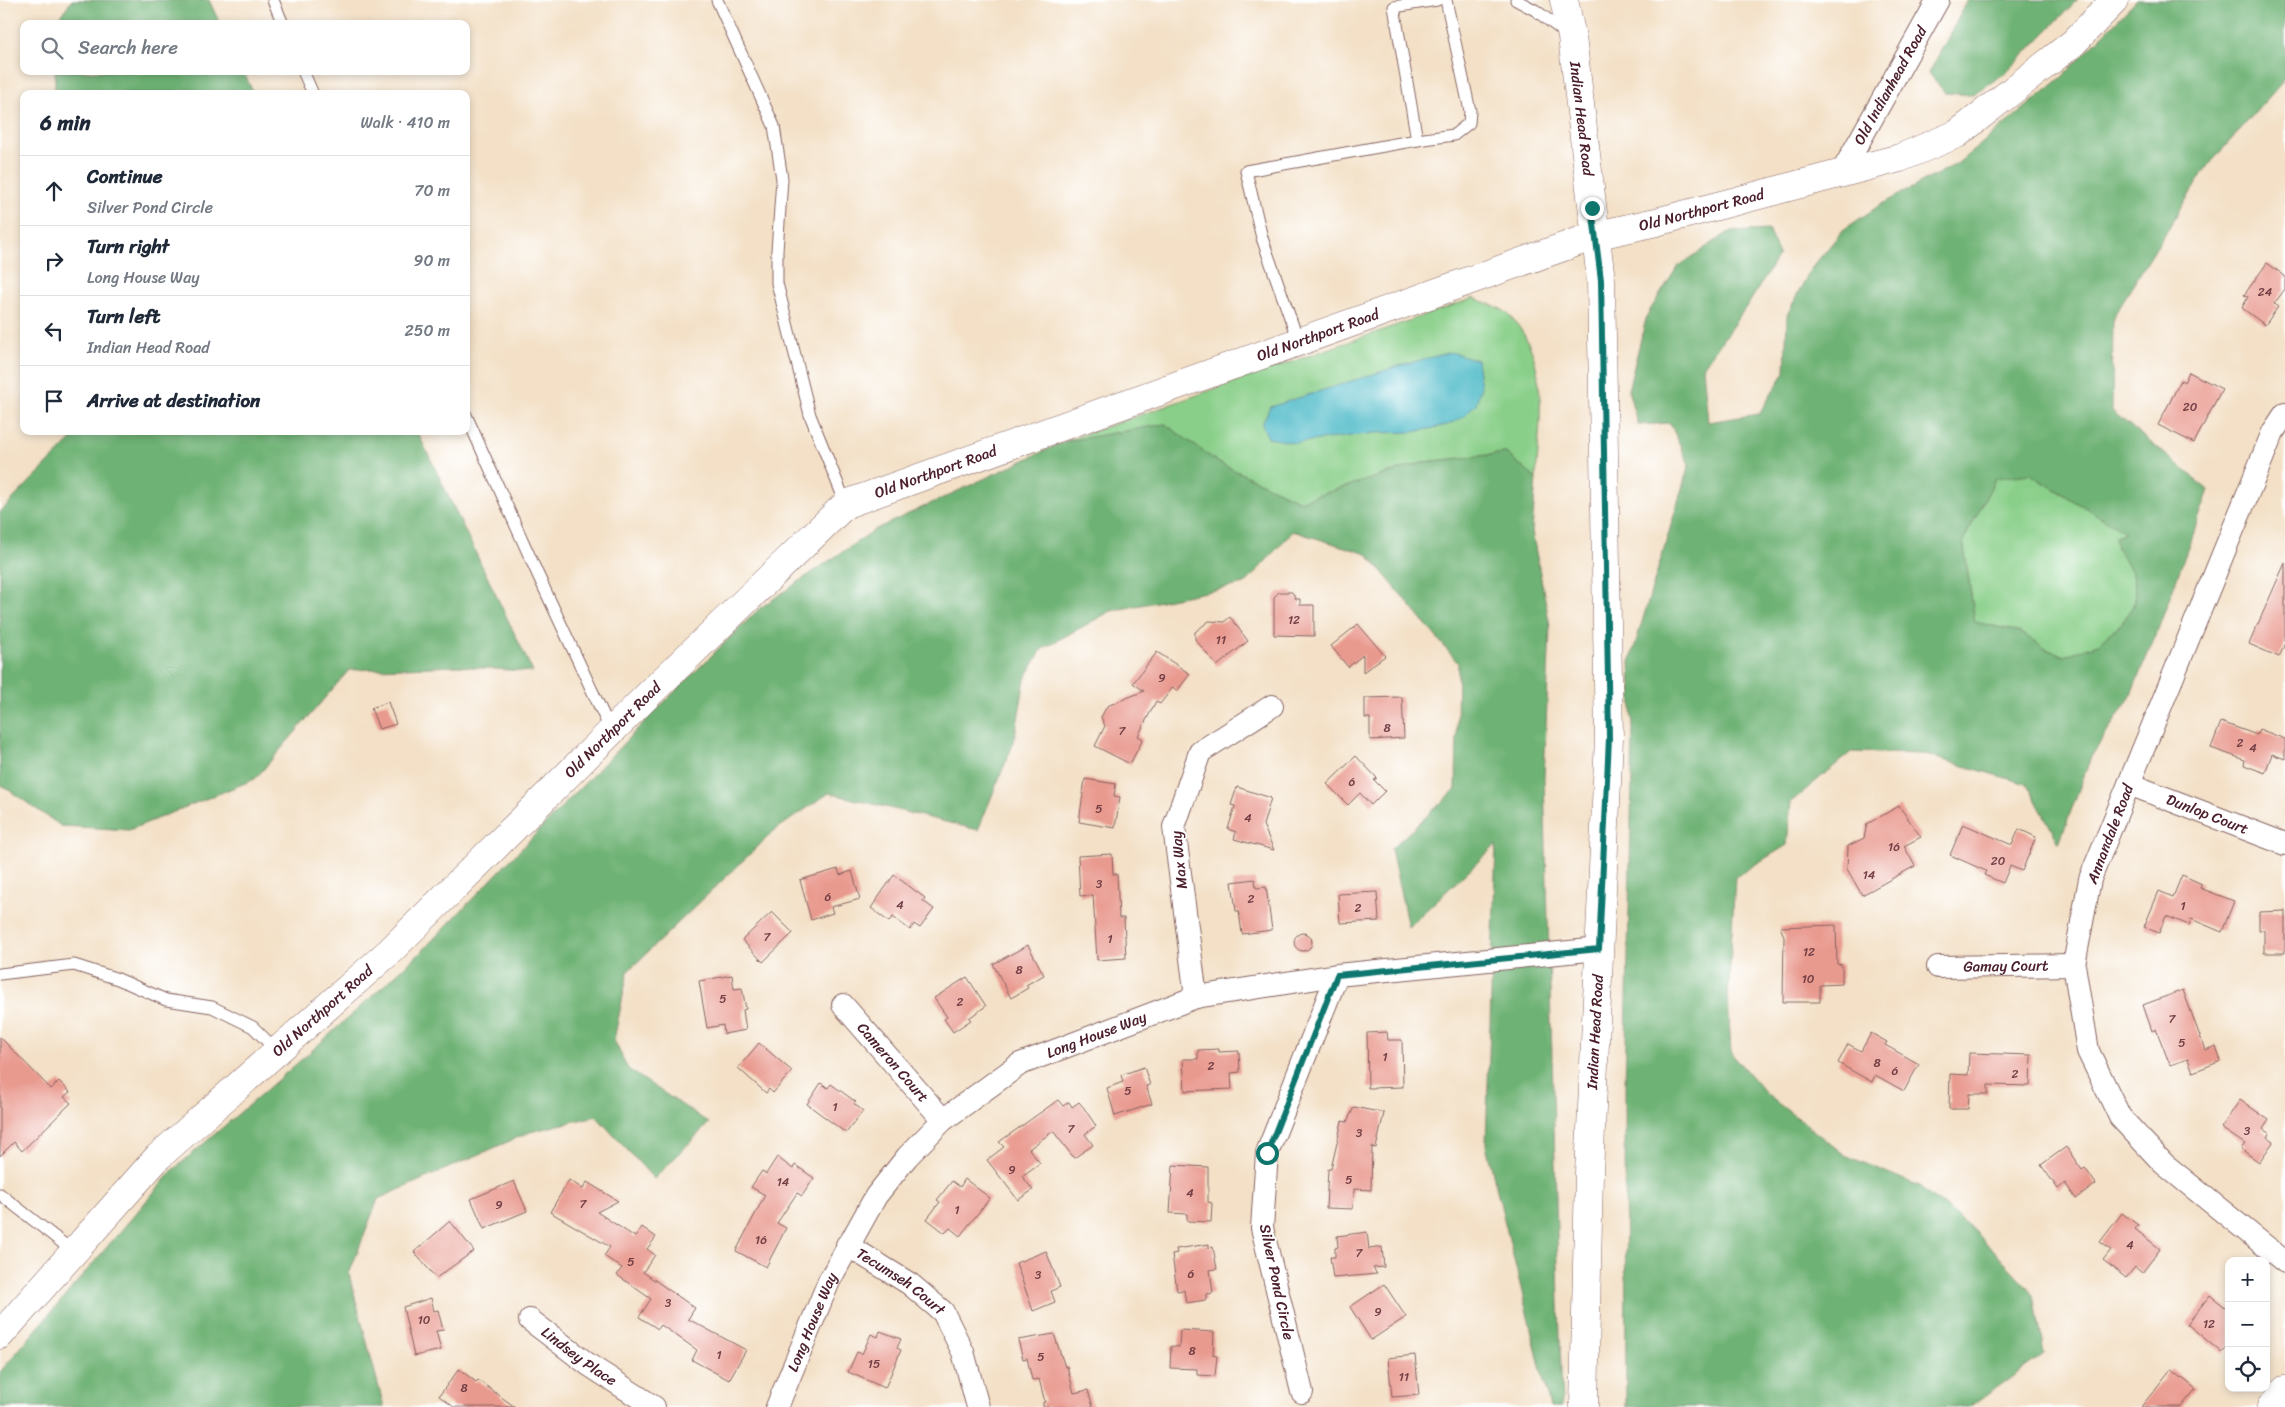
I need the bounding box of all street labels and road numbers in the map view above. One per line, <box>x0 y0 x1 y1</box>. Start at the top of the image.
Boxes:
street label: Old Indianhead Road <box>1847 20 1935 150</box>
street label: Indian Head Road <box>1562 59 1602 178</box>
street label: Old Northport Road <box>1636 181 1768 238</box>
street label: Old Northport Road <box>1253 301 1384 369</box>
street label: Old Northport Road <box>871 438 1002 506</box>
street label: Old Northport Road <box>558 675 668 785</box>
street label: Annandale Road <box>2079 779 2141 888</box>
street label: Dunlop Court <box>2162 787 2253 842</box>
street label: Max Way <box>1163 829 1195 890</box>
street label: Gamay Court <box>1963 952 2049 980</box>
street label: Old Northport Road <box>266 958 380 1063</box>
street label: Indian Head Road <box>1579 973 1611 1091</box>
street label: Long House Way <box>1043 1004 1151 1066</box>
street label: Cameron Court <box>850 1016 936 1109</box>
street label: Silver Pond Circle <box>1252 1222 1302 1343</box>
street label: Tecumseh Court <box>851 1241 952 1322</box>
street label: Long House Way <box>780 1267 845 1376</box>
street label: Lindsey Place <box>535 1320 622 1393</box>

